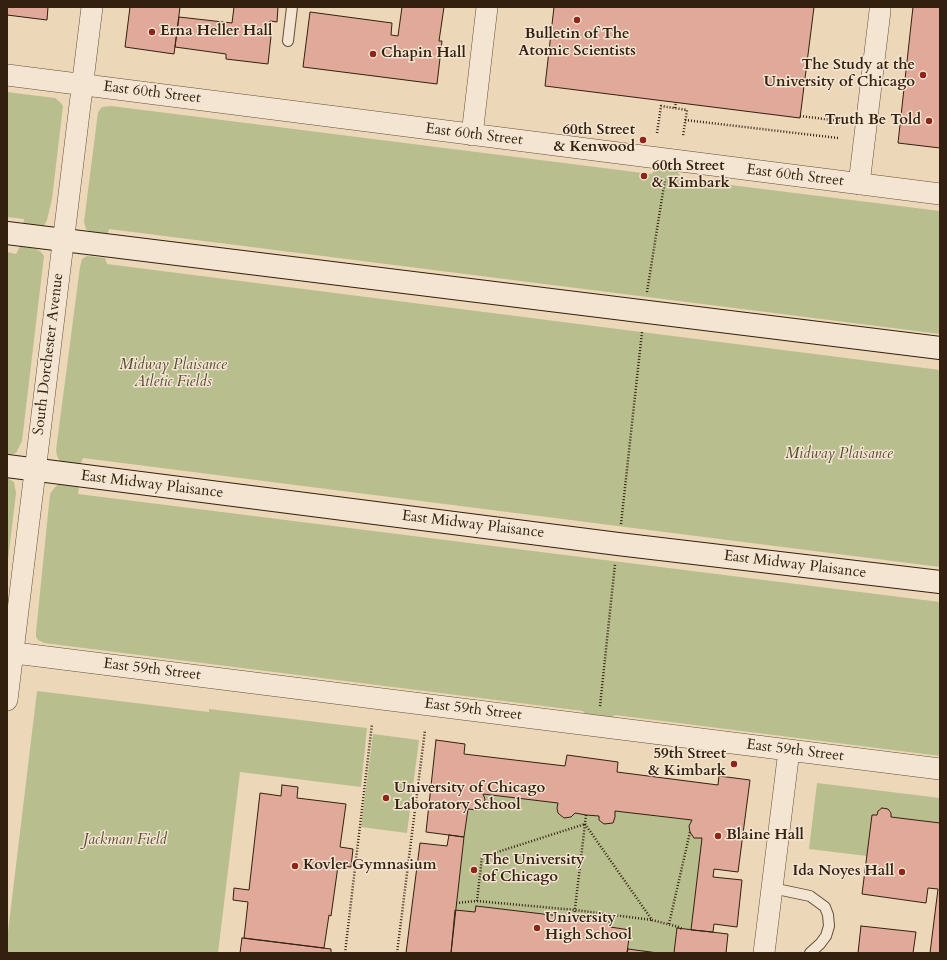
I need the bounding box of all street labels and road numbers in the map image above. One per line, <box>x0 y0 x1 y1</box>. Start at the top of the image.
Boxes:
street label: East 60th Street <box>102 78 202 108</box>
street label: East 60th Street <box>424 120 524 150</box>
street label: East 60th Street <box>745 161 845 191</box>
street label: South Dorchester Avenue <box>30 272 68 436</box>
street label: East Midway Plaisance <box>80 467 224 503</box>
street label: East Midway Plaisance <box>401 507 545 543</box>
street label: East Midway Plaisance <box>723 547 867 583</box>
street label: East 59th Street <box>102 655 202 685</box>
street label: East 59th Street <box>423 695 523 725</box>
street label: East 59th Street <box>745 736 845 766</box>

